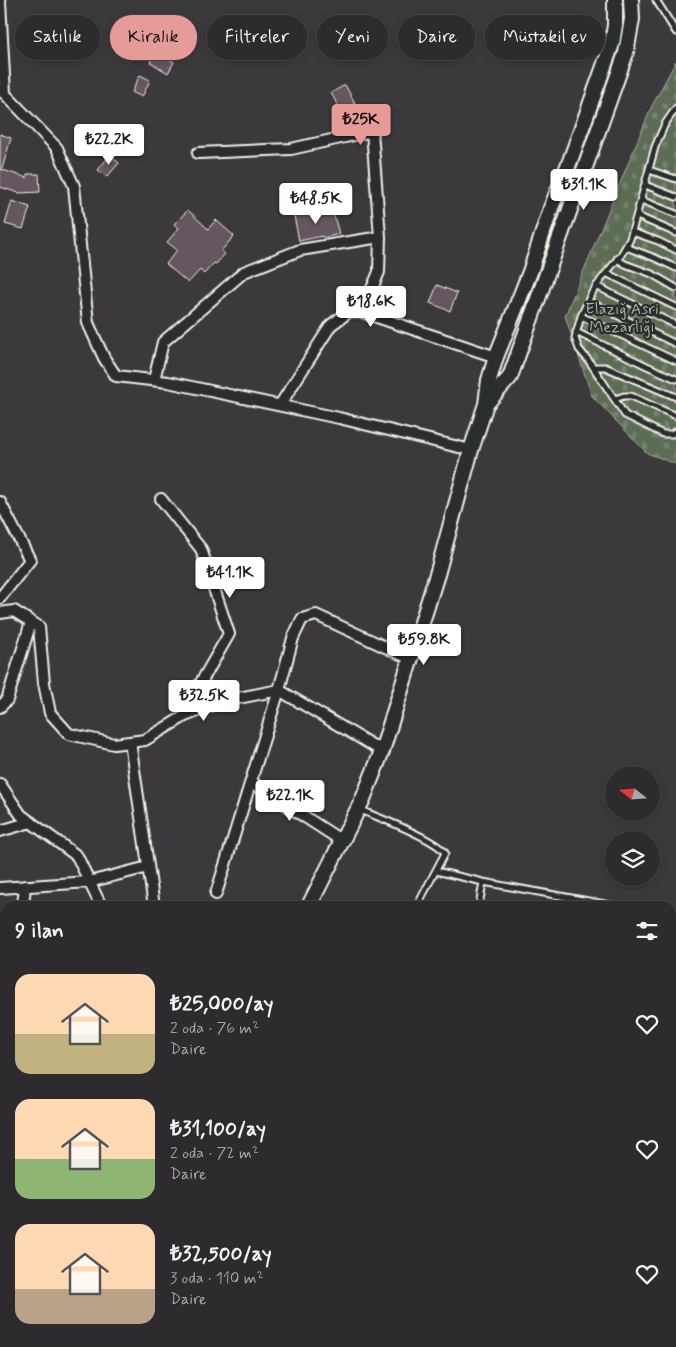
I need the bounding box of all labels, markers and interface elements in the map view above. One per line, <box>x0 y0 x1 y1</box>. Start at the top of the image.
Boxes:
chip: Satılık <box>15 15 100 60</box>
chip: Kiralık <box>110 15 197 60</box>
chip: Filtreler <box>207 15 307 60</box>
chip: Yeni <box>317 15 388 60</box>
chip: Daire <box>398 15 475 60</box>
chip: Müstakil ev <box>485 15 605 60</box>
pin: ₺25K <box>331 104 391 146</box>
text: ₺25K <box>343 109 379 130</box>
pin: ₺22.2K <box>68 124 150 166</box>
text: ₺22.2K <box>85 129 133 150</box>
pin: ₺31.1K <box>543 168 625 211</box>
text: ₺31.1K <box>561 174 607 195</box>
pin: ₺48.5K <box>275 182 357 225</box>
text: ₺48.5K <box>290 188 342 209</box>
pin: ₺18.6K <box>330 286 412 328</box>
text: ₺18.6K <box>347 291 395 312</box>
park label: Elazığ Asri Mezarlığı <box>585 299 659 338</box>
pin: ₺41.1K <box>189 556 271 599</box>
text: ₺41.1K <box>206 562 254 583</box>
pin: ₺59.8K <box>383 624 465 666</box>
text: ₺59.8K <box>398 629 450 650</box>
pin: ₺32.5K <box>163 680 245 722</box>
text: ₺32.5K <box>179 685 229 706</box>
north arrow <box>605 766 660 821</box>
map controls <box>605 766 660 886</box>
pin: ₺22.1K <box>249 780 331 822</box>
text: ₺22.1K <box>266 785 314 806</box>
button: layers <box>605 831 660 886</box>
text: 9 ilan <box>15 917 64 945</box>
icon: filters <box>633 917 661 945</box>
text: ₺25,000/ay <box>170 990 273 1018</box>
icon: home <box>55 994 115 1054</box>
icon: heart <box>633 1010 661 1038</box>
text: 2 oda · 76 m² <box>170 1018 259 1039</box>
text: Daire <box>170 1039 206 1060</box>
text: ₺31,100/ay <box>170 1115 266 1143</box>
icon: home <box>55 1119 115 1179</box>
icon: heart <box>633 1135 661 1163</box>
text: 2 oda · 72 m² <box>170 1143 259 1164</box>
text: Daire <box>170 1164 206 1185</box>
text: ₺32,500/ay <box>170 1240 272 1268</box>
icon: home <box>55 1244 115 1304</box>
icon: heart <box>633 1260 661 1288</box>
text: 3 oda · 110 m² <box>170 1268 264 1289</box>
text: Daire <box>170 1289 206 1310</box>

